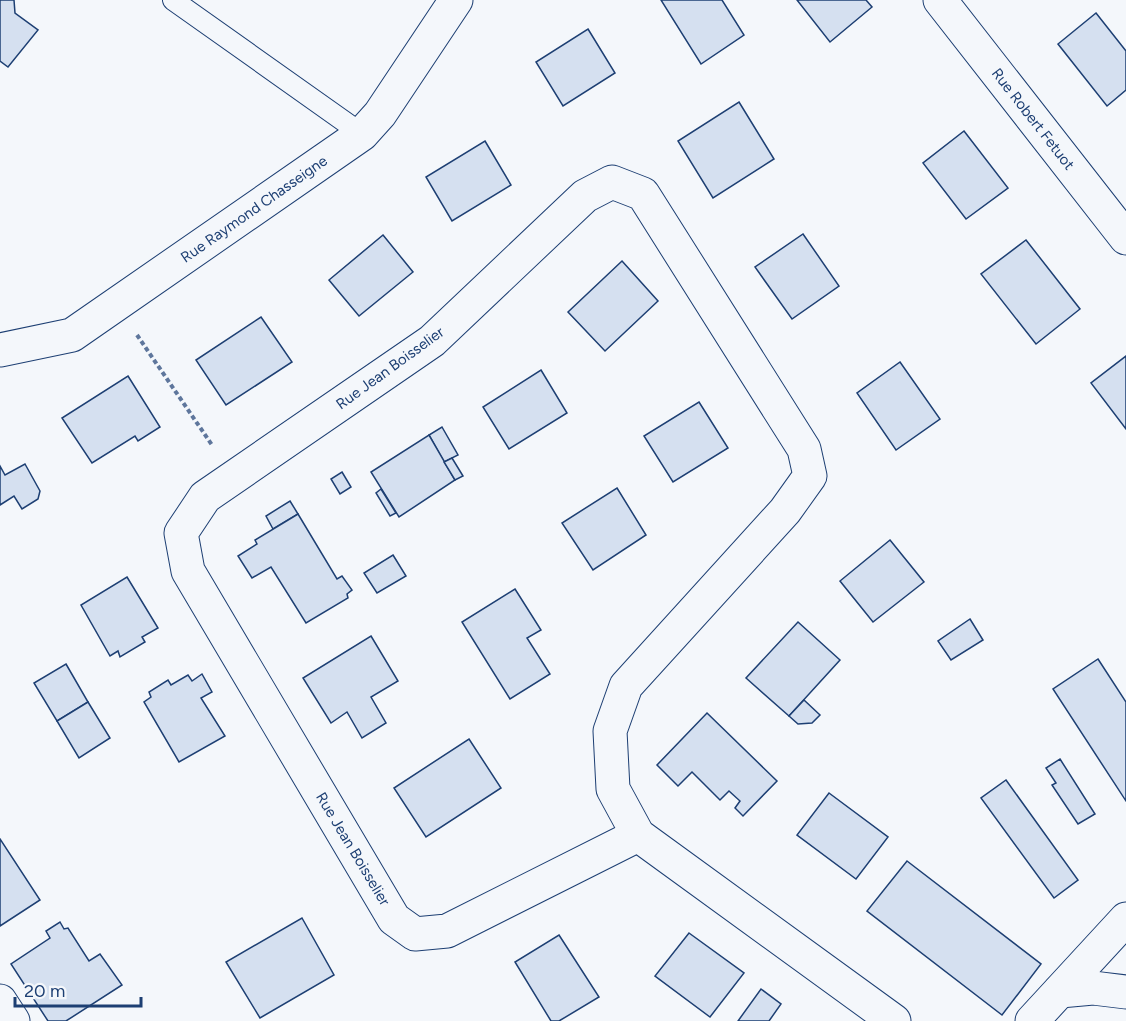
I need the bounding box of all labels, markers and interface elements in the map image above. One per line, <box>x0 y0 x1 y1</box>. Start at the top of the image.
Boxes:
street label: Rue Robert Fetuot <box>988 65 1078 174</box>
street label: Rue Raymond Chasseigne <box>177 152 331 266</box>
street label: Rue Jean Boisselier <box>333 323 447 413</box>
street label: Rue Jean Boisselier <box>312 789 394 909</box>
scale bar <box>15 970 141 1008</box>
text: 20 m <box>24 980 65 1002</box>

